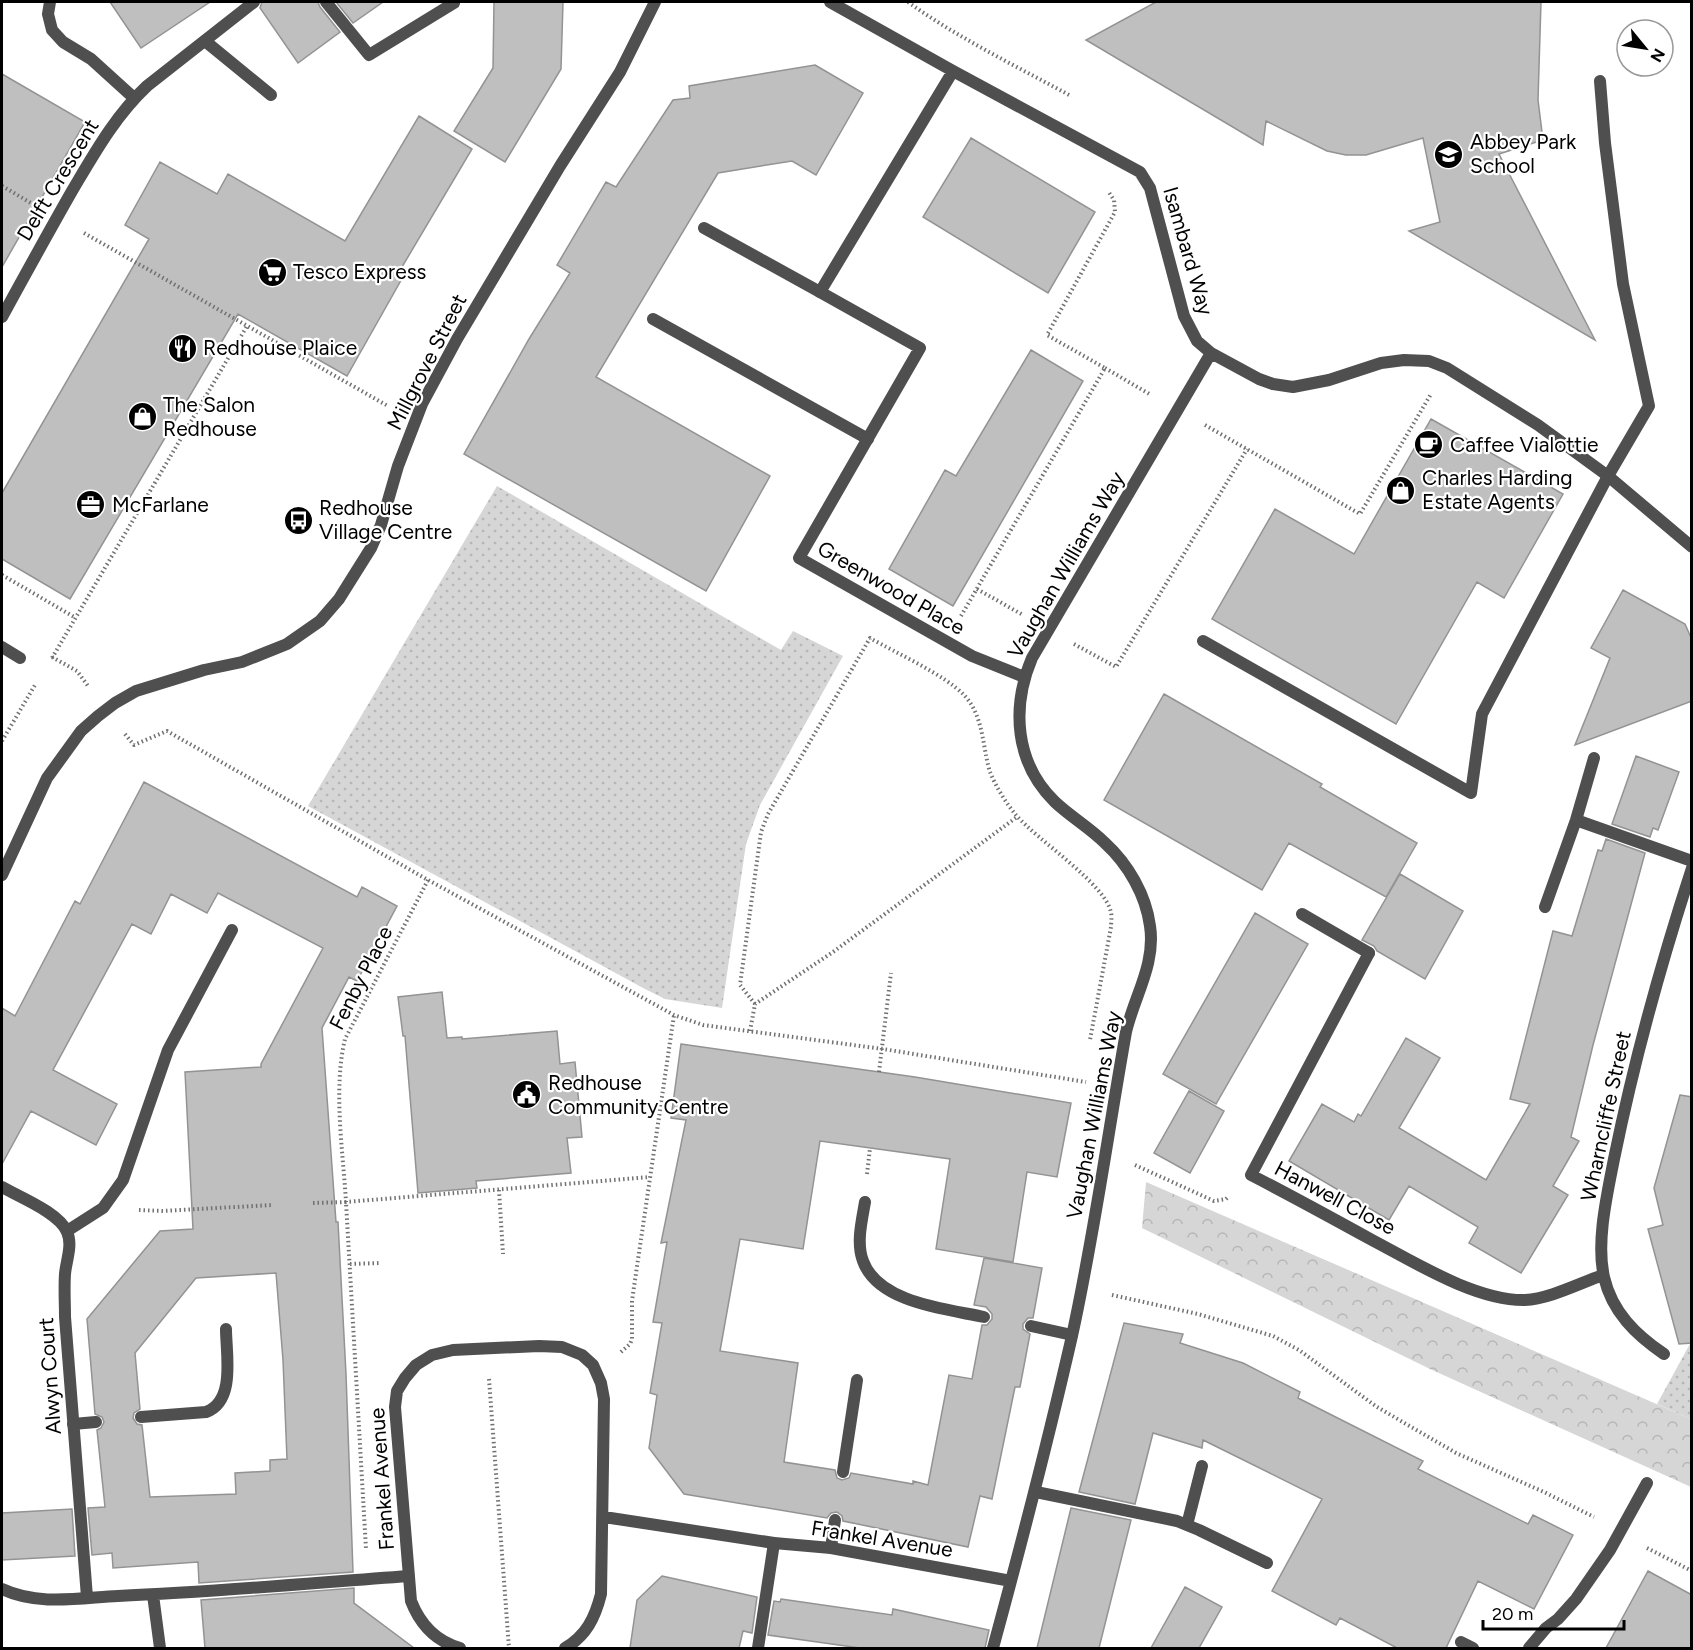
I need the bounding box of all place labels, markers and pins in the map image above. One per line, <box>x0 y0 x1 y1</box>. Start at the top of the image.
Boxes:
place label: Abbey Park School <box>1470 129 1577 178</box>
school or university icon: Abbey Park School <box>1433 138 1465 170</box>
supermarket icon: Tesco Express <box>256 256 288 288</box>
place label: Tesco Express <box>293 259 426 284</box>
restaurant icon: Redhouse Plaice <box>166 332 198 364</box>
place label: Redhouse Plaice <box>203 335 357 360</box>
place label: The Salon Redhouse <box>163 392 257 441</box>
shop icon: The Salon Redhouse <box>126 401 158 433</box>
cafe icon: Caffee Vialottie <box>1413 429 1445 461</box>
place label: Caffee Vialottie <box>1450 432 1599 457</box>
place label: Charles Harding Estate Agents <box>1422 465 1573 514</box>
shop icon: Charles Harding Estate Agents <box>1385 474 1417 506</box>
office icon: McFarlane <box>75 489 107 521</box>
place label: McFarlane <box>112 492 209 517</box>
place label: Redhouse Village Centre <box>319 495 452 544</box>
bus stop icon: Redhouse Village Centre <box>282 504 314 536</box>
place label: Redhouse Community Centre <box>548 1070 728 1119</box>
public building icon: Redhouse Community Centre <box>511 1079 543 1111</box>

